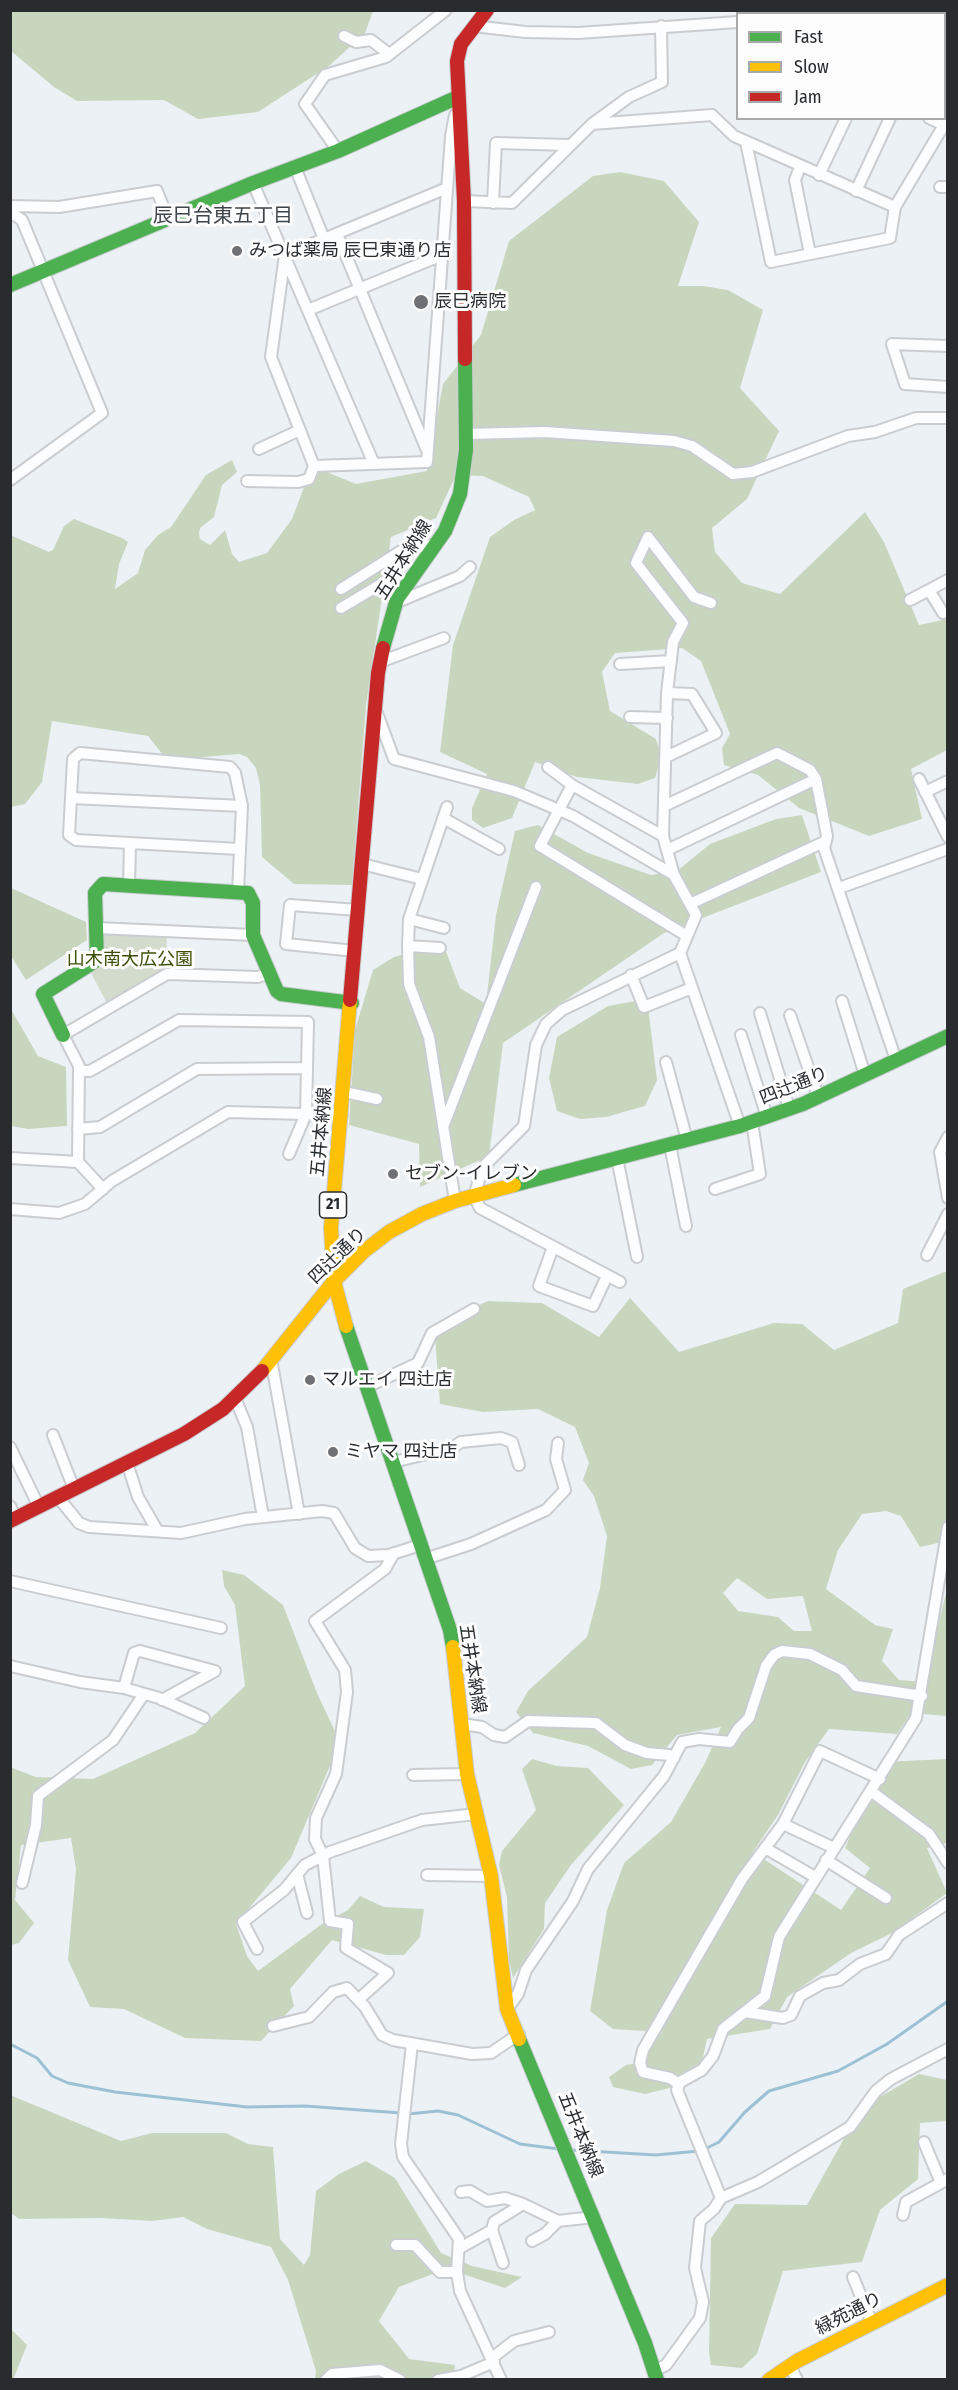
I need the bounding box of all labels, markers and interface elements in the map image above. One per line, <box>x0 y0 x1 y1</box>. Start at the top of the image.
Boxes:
legend <box>736 12 946 120</box>
text: Fast <box>794 26 823 48</box>
text: Slow <box>794 56 829 78</box>
text: Jam <box>794 86 822 108</box>
district label: 辰巳台東五丁目 <box>153 204 293 228</box>
place label: みつば薬局 辰巳東通り店 <box>249 240 451 262</box>
marker: みつば薬局 辰巳東通り店 <box>230 244 244 258</box>
place label: 辰巳病院 <box>434 291 506 313</box>
marker: 辰巳病院 <box>412 293 430 311</box>
street label: 五井本納線 <box>371 516 437 604</box>
park label: 山木南大広公園 <box>67 949 193 971</box>
street label: 四辻通り <box>757 1063 831 1109</box>
street label: 五井本納線 <box>307 1086 337 1178</box>
place label: セブン-イレブン <box>405 1163 538 1185</box>
marker: セブン-イレブン <box>386 1167 400 1181</box>
road number: 21 <box>320 1192 346 1218</box>
street label: 四辻通り <box>305 1223 371 1289</box>
place label: マルエイ 四辻店 <box>322 1369 452 1391</box>
marker: マルエイ 四辻店 <box>303 1373 317 1387</box>
place label: ミヤマ 四辻店 <box>345 1441 457 1463</box>
marker: ミヤマ 四辻店 <box>326 1445 340 1459</box>
street label: 五井本納線 <box>454 1623 490 1715</box>
street label: 五井本納線 <box>553 2089 607 2181</box>
street label: 緑苑通り <box>812 2288 886 2340</box>

